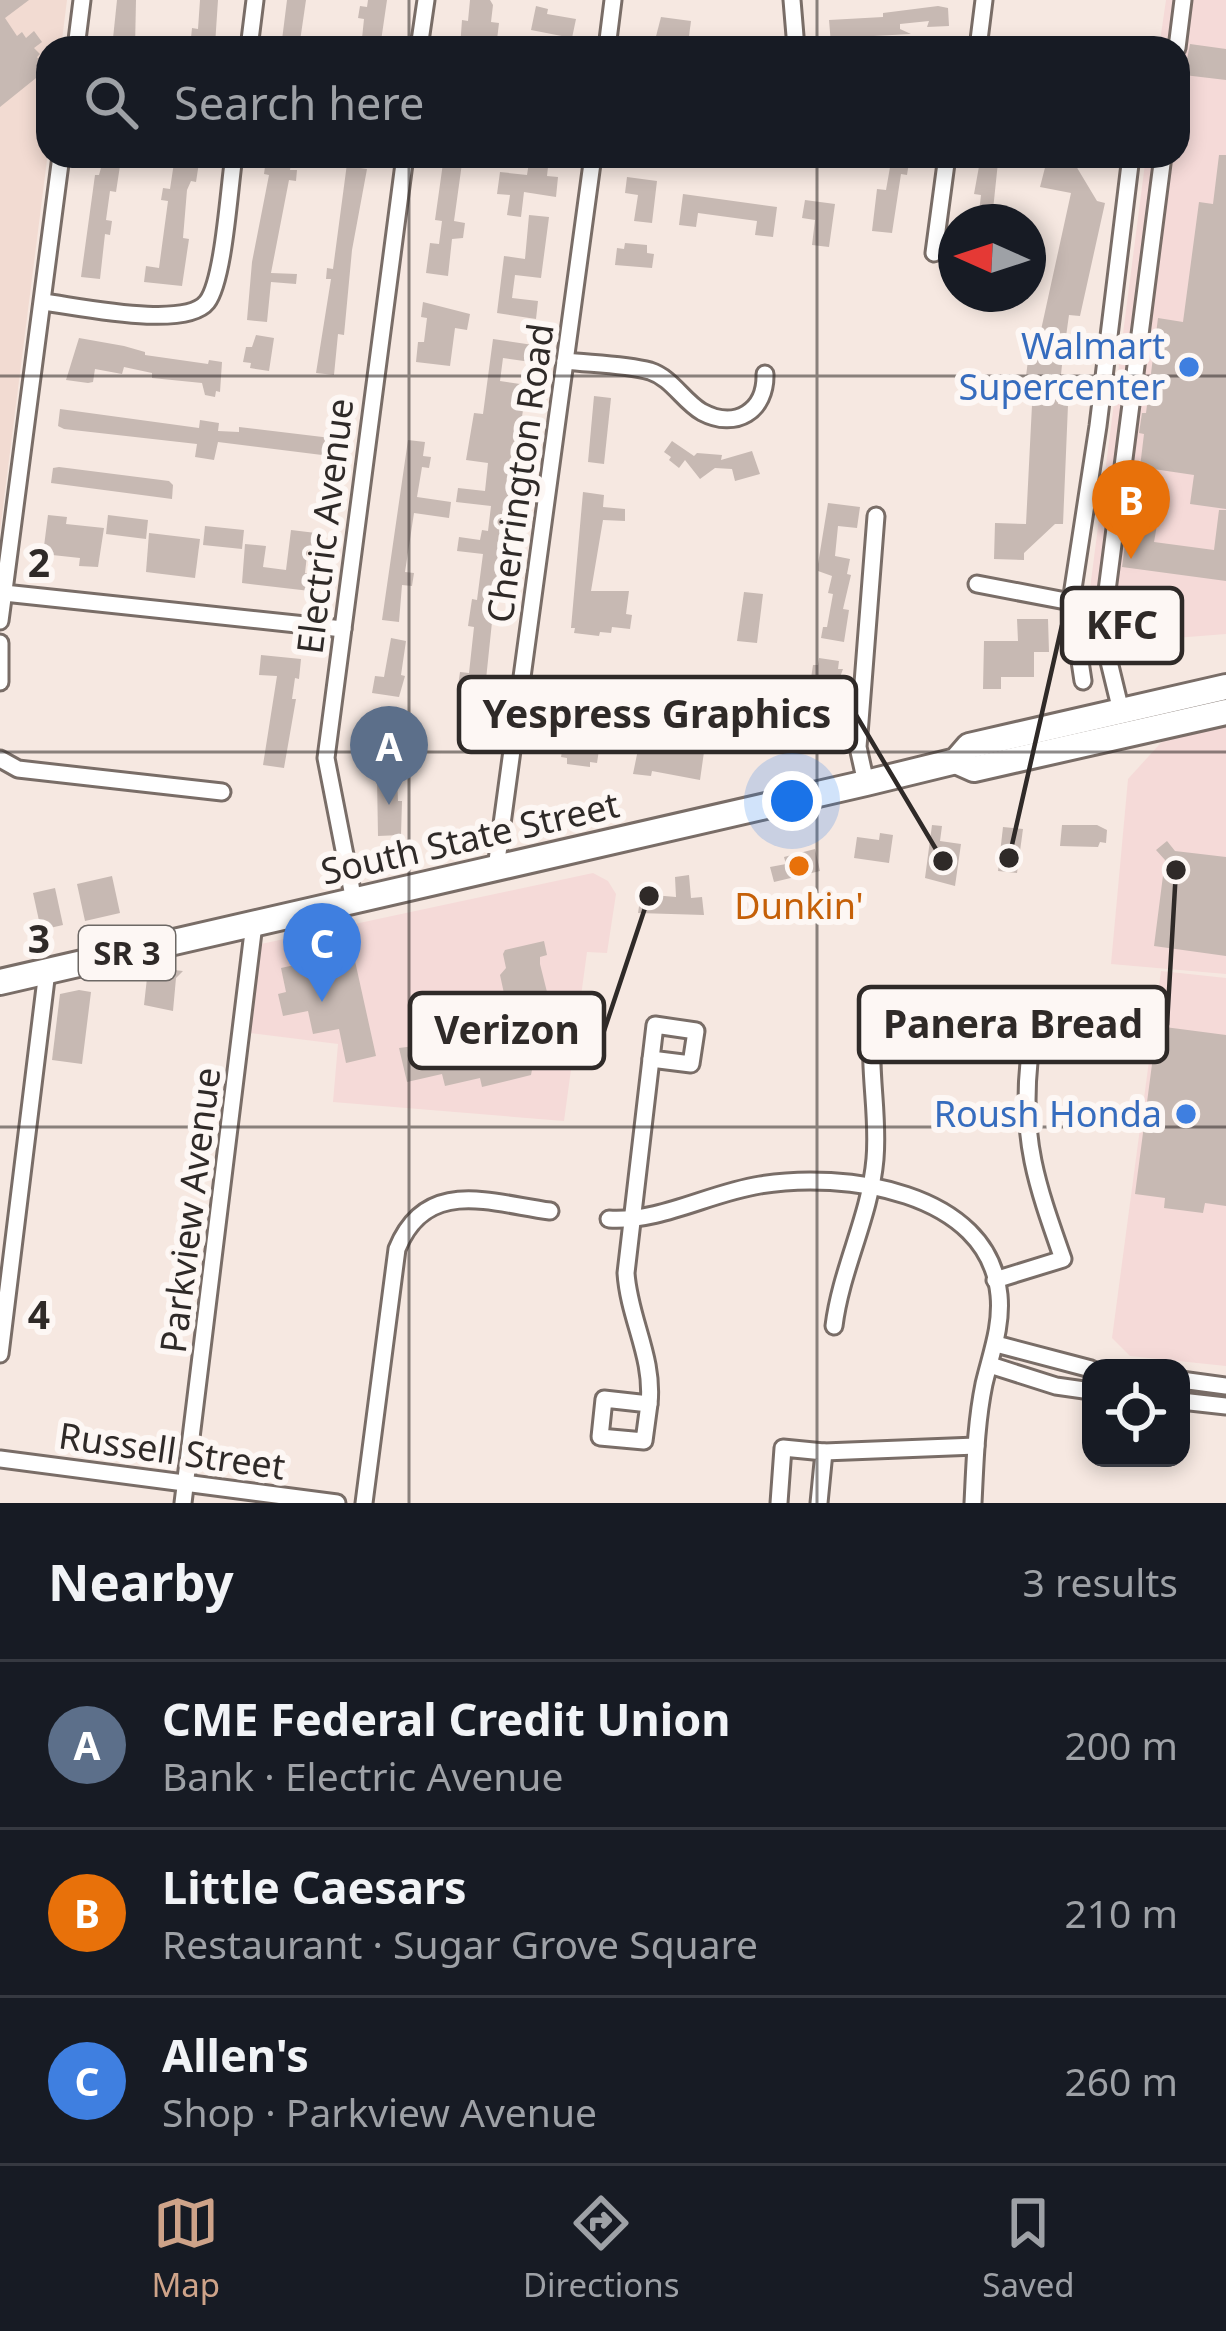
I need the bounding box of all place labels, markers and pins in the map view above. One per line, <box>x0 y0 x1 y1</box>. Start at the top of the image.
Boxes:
place label: Walmart Supercenter <box>958 321 1165 411</box>
marker: Walmart Supercenter <box>1176 354 1202 380</box>
pin: B <box>1092 460 1170 559</box>
callout: KFC <box>1062 588 1182 663</box>
callout: Yespress Graphics <box>459 677 856 752</box>
pin: A <box>350 706 428 805</box>
marker: Dunkin' <box>786 853 812 879</box>
place label: Dunkin' <box>734 881 864 930</box>
pin: C <box>283 903 361 1002</box>
callout: Panera Bread <box>859 987 1167 1062</box>
callout: Verizon <box>410 993 604 1068</box>
place label: Roush Honda <box>934 1089 1162 1138</box>
marker: Roush Honda <box>1173 1101 1199 1127</box>

